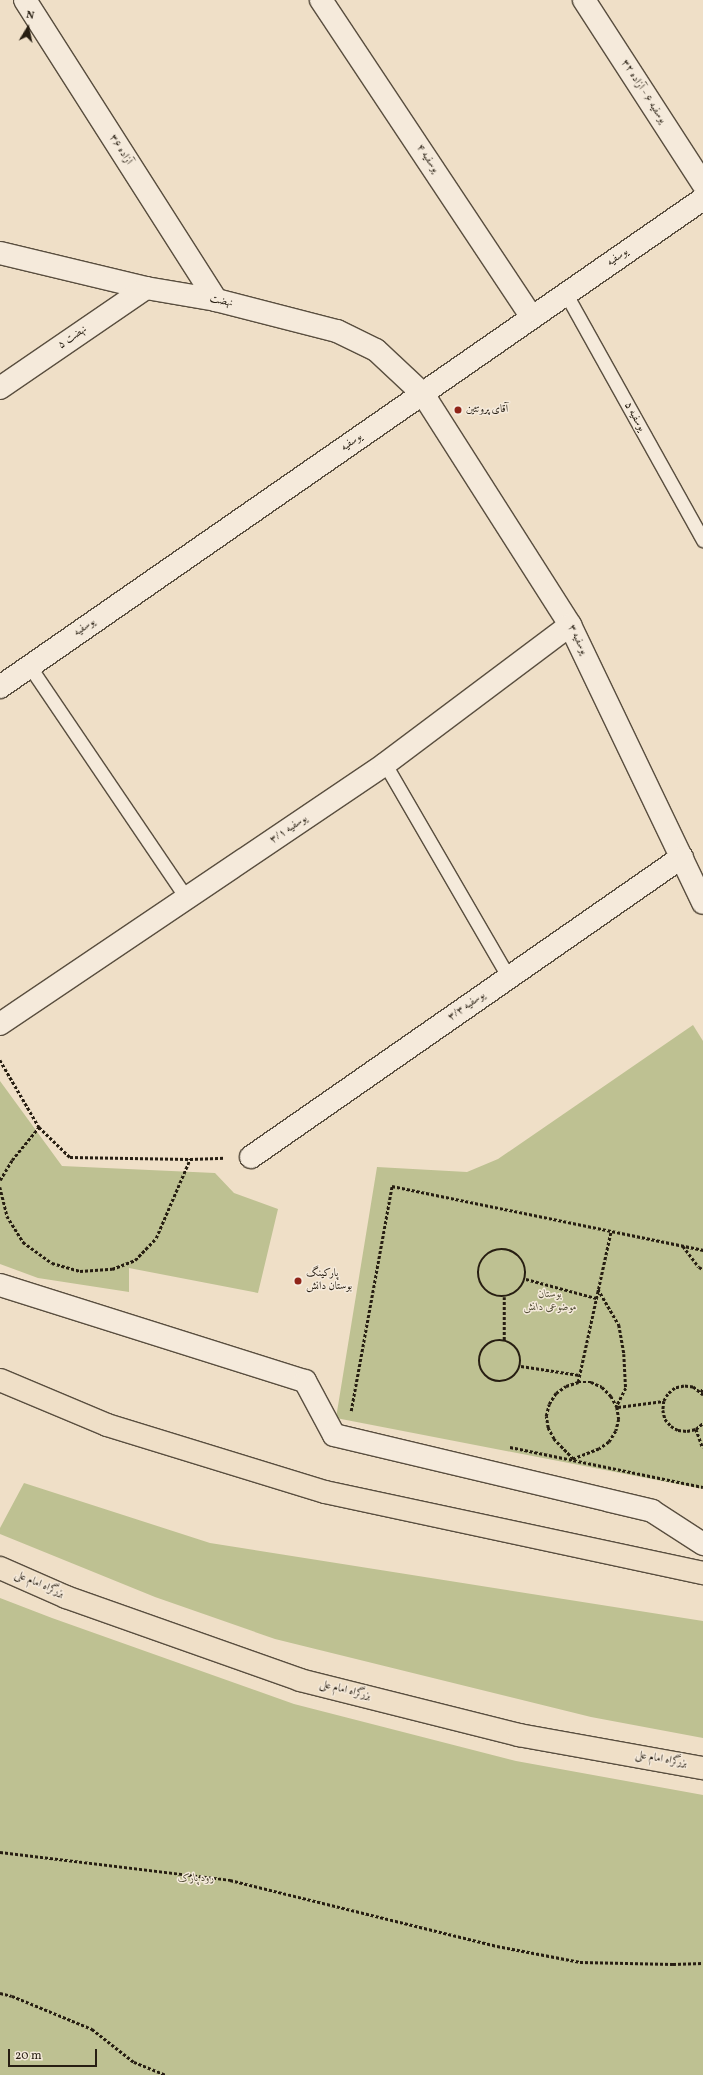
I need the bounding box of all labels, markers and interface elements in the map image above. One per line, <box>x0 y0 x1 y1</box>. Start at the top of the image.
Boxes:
north arrow <box>8 8 48 48</box>
text: N <box>25 8 35 24</box>
street label: یوسفیه ۶ - آزاده ۳۲ <box>617 57 669 127</box>
street label: آزاده ۳۶ <box>106 132 134 168</box>
street label: یوسفیه ۴ <box>413 142 441 176</box>
street label: یوسفیه <box>605 246 631 270</box>
street label: نهضت <box>208 293 234 311</box>
street label: نهضت ۵ <box>56 324 90 352</box>
street label: یوسفیه ۵ <box>621 400 647 434</box>
place label: آقای پروتئین <box>466 403 508 417</box>
marker: آقای پروتئین <box>453 405 463 415</box>
street label: یوسفیه <box>339 431 365 455</box>
street label: یوسفیه <box>72 616 98 640</box>
street label: یوسفیه ۳ <box>564 623 590 657</box>
street label: یوسفیه ۳/۱ <box>268 813 310 847</box>
street label: یوسفیه ۳/۳ <box>446 989 488 1025</box>
place label: پارکینگ بوستان دانش <box>306 1268 352 1294</box>
marker: پارکینگ بوستان دانش <box>293 1276 303 1286</box>
park label: بوستان موضوعی دانش <box>523 1289 577 1315</box>
street label: بزرگراه امام علی <box>12 1569 66 1601</box>
street label: بزرگراه امام علی <box>318 1678 372 1704</box>
street label: بزرگراه امام علی <box>634 1749 688 1771</box>
park label: رود پارک <box>178 1872 214 1886</box>
scale bar <box>10 2041 99 2067</box>
text: 20 m <box>15 2048 42 2064</box>

